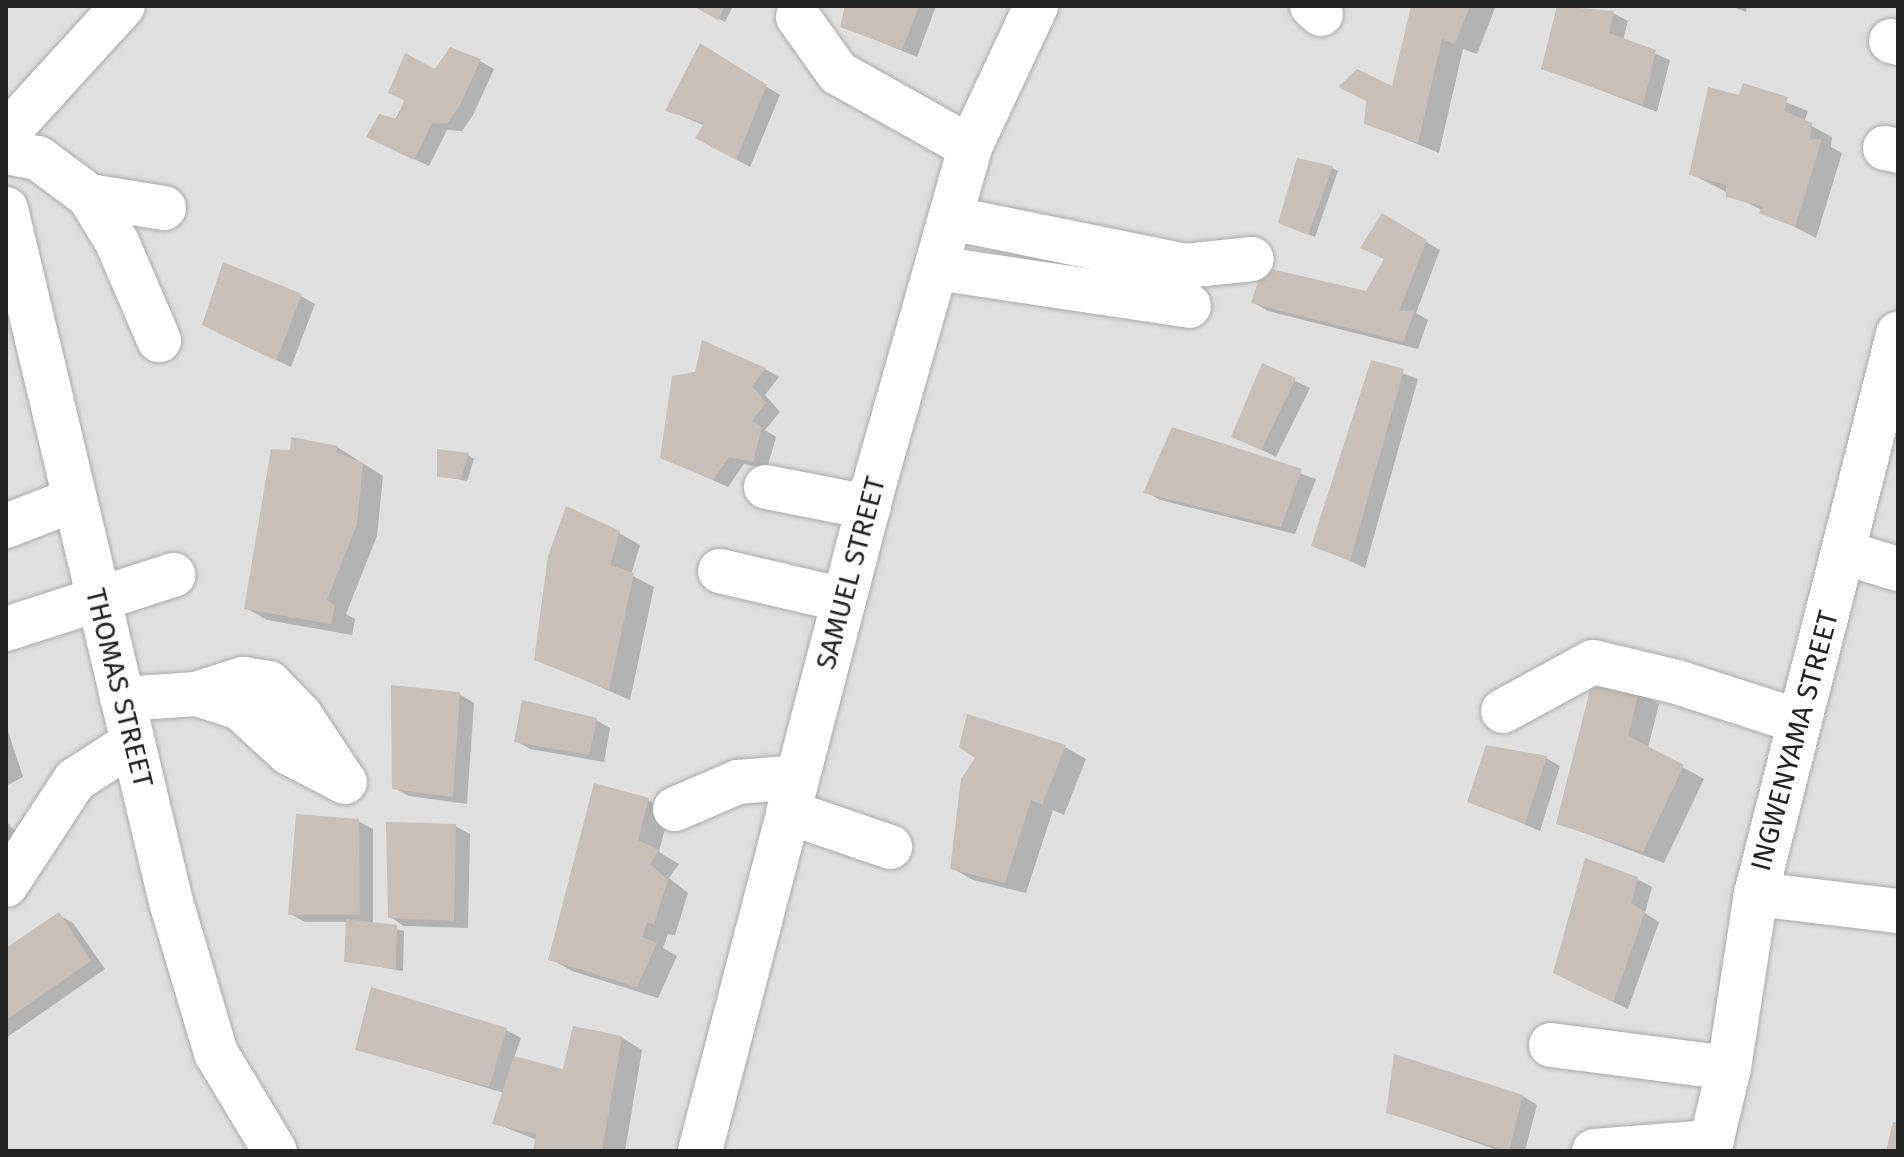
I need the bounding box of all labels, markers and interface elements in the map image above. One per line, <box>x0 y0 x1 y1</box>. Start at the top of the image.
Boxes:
street label: SAMUEL STREET <box>809 473 893 673</box>
street label: THOMAS STREET <box>78 585 160 791</box>
street label: INGWENYAMA STREET <box>1744 607 1846 875</box>

